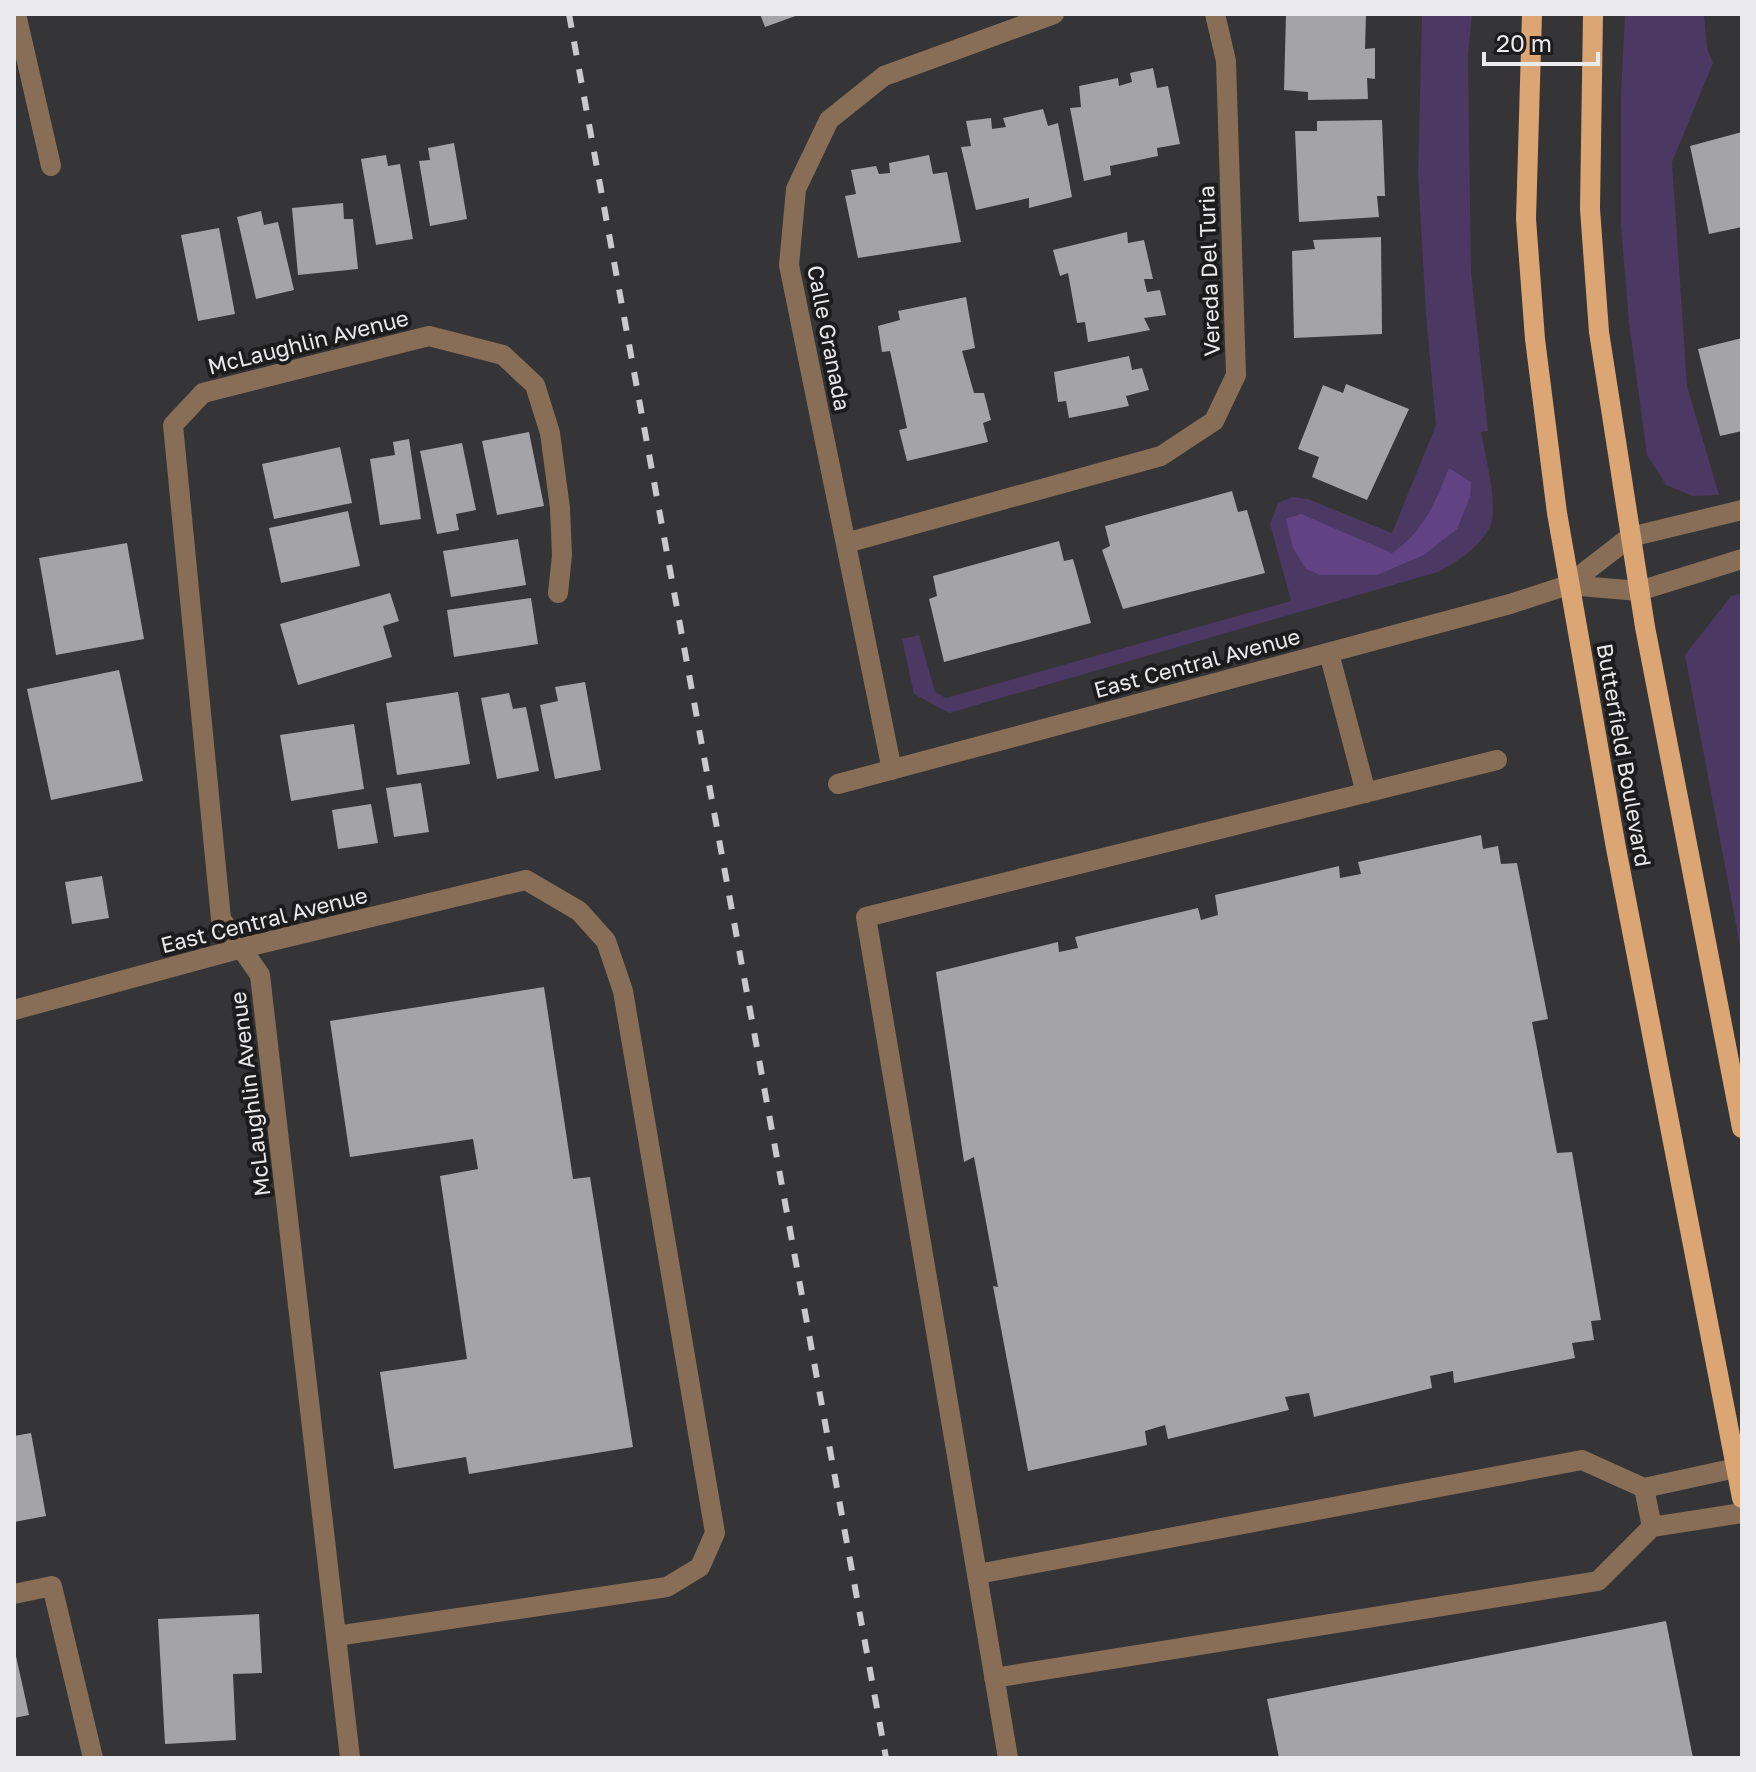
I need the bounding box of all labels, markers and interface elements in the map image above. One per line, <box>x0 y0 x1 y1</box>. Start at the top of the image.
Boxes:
scale bar <box>1484 16 1598 66</box>
text: 20 m <box>1496 28 1552 57</box>
street label: Vereda Del Turia <box>1192 185 1225 357</box>
street label: Calle Granada <box>802 263 857 413</box>
street label: McLaughlin Avenue <box>205 303 411 380</box>
street label: East Central Avenue <box>1091 622 1303 703</box>
street label: Butterfield Boulevard <box>1592 641 1657 869</box>
street label: East Central Avenue <box>158 881 370 958</box>
street label: McLaughlin Avenue <box>224 990 275 1198</box>

